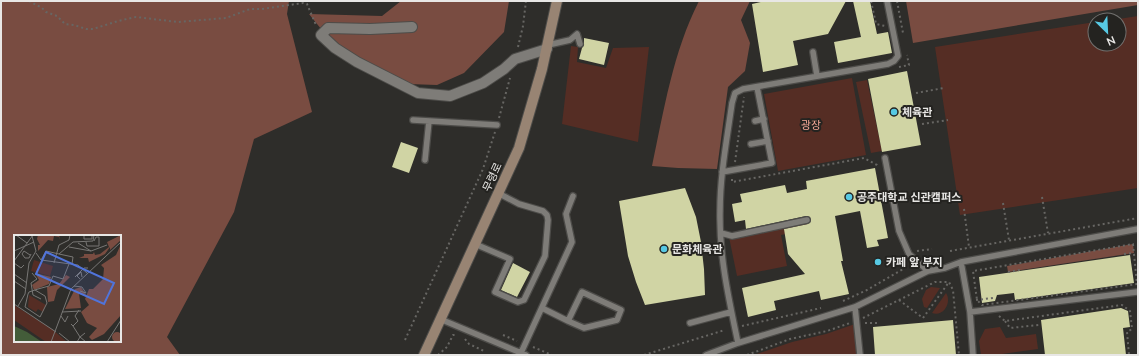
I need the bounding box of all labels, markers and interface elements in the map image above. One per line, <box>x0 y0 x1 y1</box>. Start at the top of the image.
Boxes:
north arrow <box>1087 12 1127 52</box>
text: N <box>1104 33 1118 49</box>
place label: 체육관 <box>902 105 932 119</box>
marker: 체육관 <box>889 107 899 117</box>
park label: 광장 <box>801 118 821 132</box>
street label: 무령로 <box>479 160 505 194</box>
place label: 공주대학교 신관캠퍼스 <box>857 190 961 204</box>
marker: 공주대학교 신관캠퍼스 <box>844 192 854 202</box>
inset map <box>14 235 121 342</box>
place label: 문화체육관 <box>672 242 723 256</box>
marker: 문화체육관 <box>659 244 669 254</box>
place label: 카페 앞 부지 <box>886 255 943 269</box>
marker: 카페 앞 부지 <box>873 257 883 267</box>

